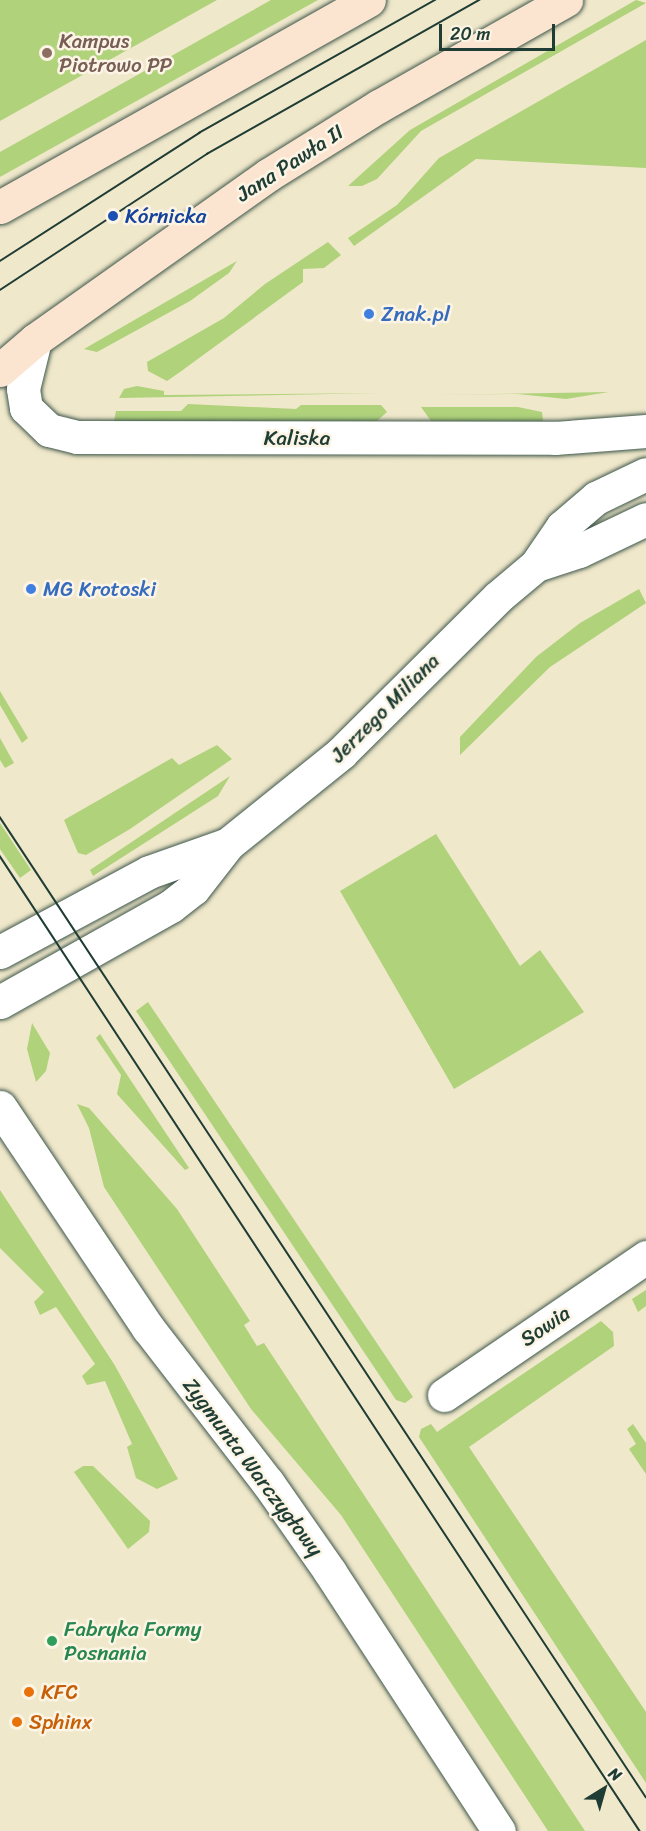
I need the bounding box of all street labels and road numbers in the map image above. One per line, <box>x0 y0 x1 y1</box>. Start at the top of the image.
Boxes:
street label: Jana Pawła II <box>231 119 349 207</box>
street label: Kaliska <box>264 425 330 451</box>
street label: Jerzego Miliana <box>325 648 445 768</box>
street label: Sowia <box>515 1300 575 1352</box>
street label: Zygmunta Warczygłowy <box>178 1373 328 1561</box>

